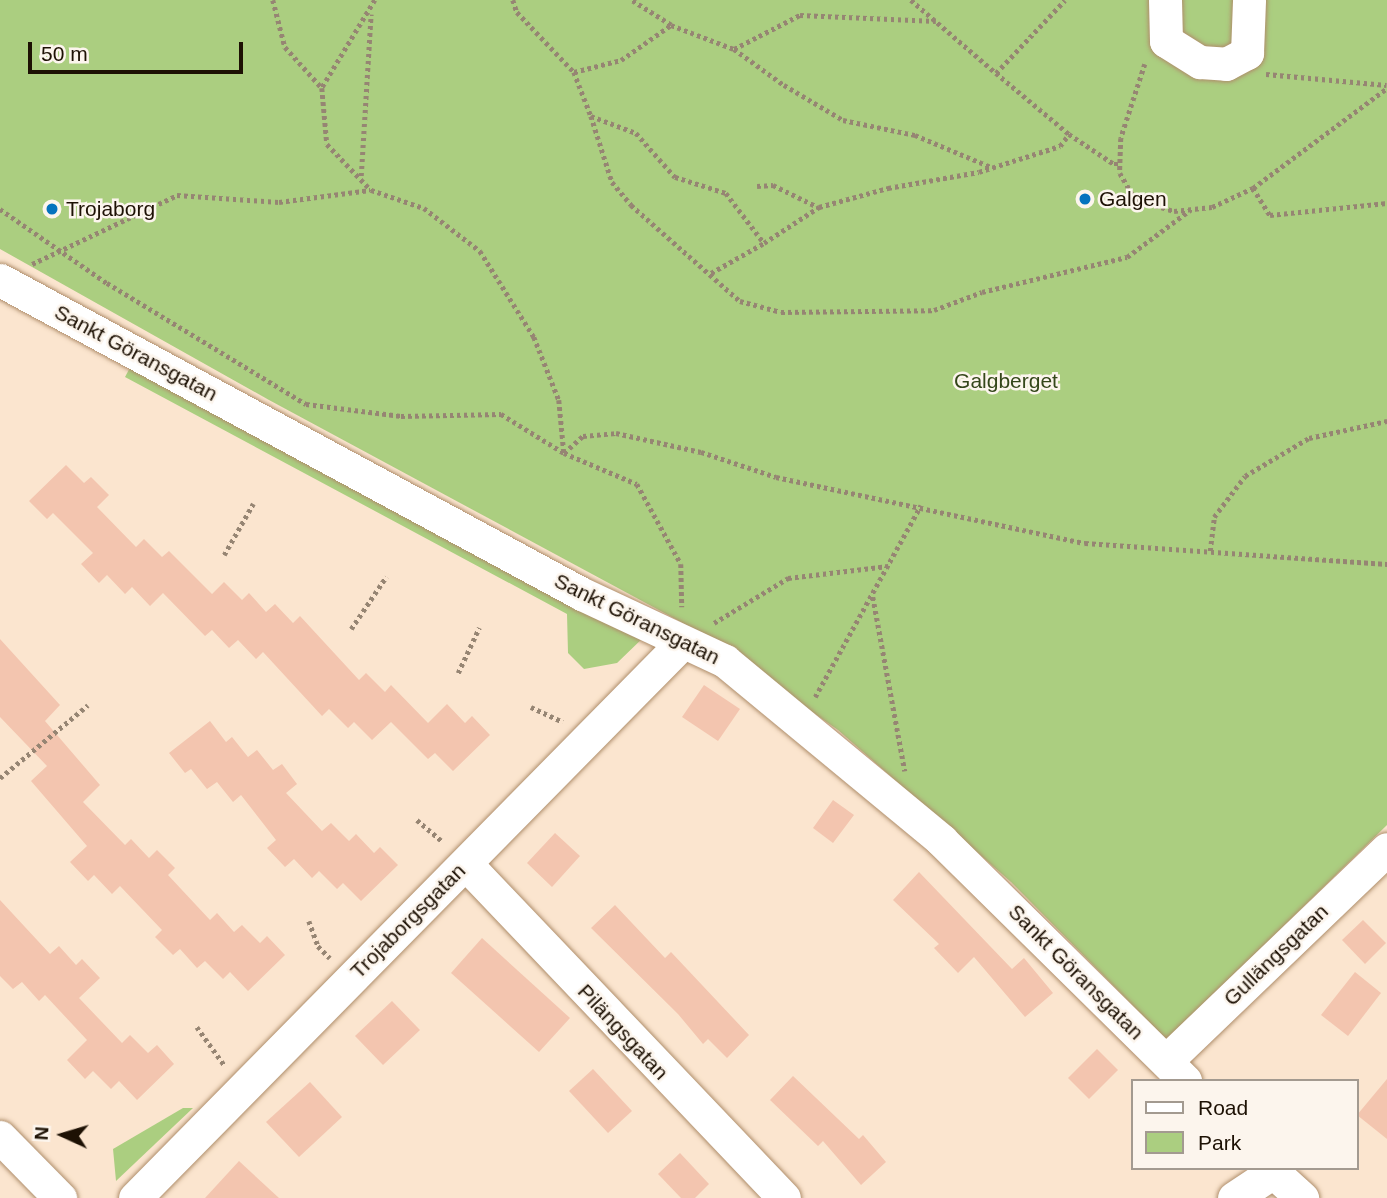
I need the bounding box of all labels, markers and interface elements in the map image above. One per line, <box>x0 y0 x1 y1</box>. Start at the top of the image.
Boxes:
scale bar <box>32 28 247 72</box>
text: 50 m <box>41 42 88 65</box>
place label: Galgen <box>1099 186 1167 212</box>
marker: Galgen <box>1077 191 1093 207</box>
place label: Trojaborg <box>66 196 155 222</box>
marker: Trojaborg <box>44 201 60 217</box>
street label: Sankt Göransgatan <box>50 299 222 407</box>
park label: Galgberget <box>954 368 1058 394</box>
street label: Sankt Göransgatan <box>550 568 724 670</box>
street label: Trojaborgsgatan <box>345 858 471 984</box>
street label: Sankt Göransgatan <box>1003 899 1149 1045</box>
street label: Gullängsgatan <box>1219 899 1333 1011</box>
street label: Pilängsgatan <box>572 979 674 1085</box>
legend <box>1132 1079 1359 1170</box>
text: Road <box>1198 1096 1248 1119</box>
north arrow <box>28 1100 98 1170</box>
text: N <box>31 1126 53 1141</box>
text: Park <box>1198 1131 1241 1154</box>

